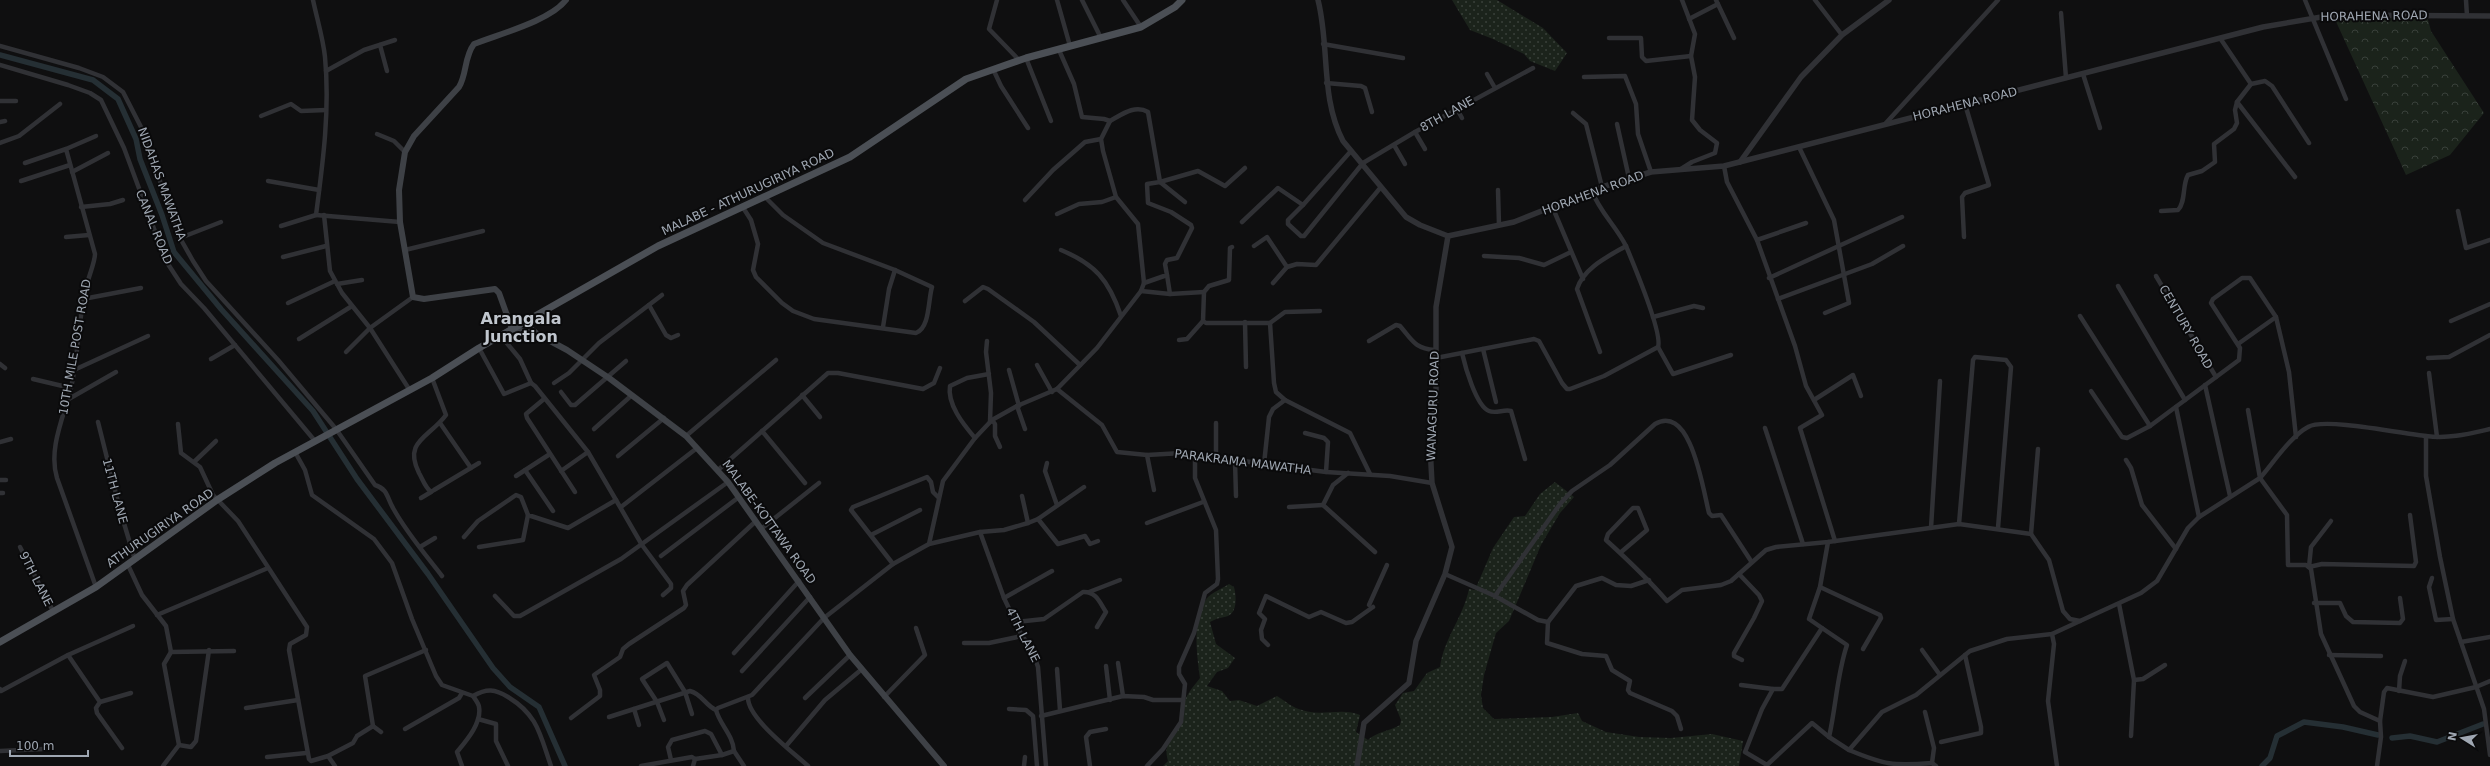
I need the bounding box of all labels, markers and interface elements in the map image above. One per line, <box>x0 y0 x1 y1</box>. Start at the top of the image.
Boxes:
street label: HORAHENA ROAD <box>2320 8 2428 24</box>
street label: HORAHENA ROAD <box>1911 84 2019 124</box>
street label: 8TH LANE <box>1418 93 1476 135</box>
street label: NIDAHAS MAWATHA <box>135 126 189 243</box>
street label: MALABE - ATHURUGIRIYA ROAD <box>659 146 837 238</box>
street label: HORAHENA ROAD <box>1540 168 1646 218</box>
street label: CANAL ROAD <box>133 188 175 266</box>
street label: 10TH MILE POST ROAD <box>56 278 94 416</box>
street label: CENTURY ROAD <box>2156 282 2216 372</box>
district label: Arangala Junction <box>481 309 562 346</box>
street label: WANAGURU ROAD <box>1424 351 1442 461</box>
street label: PARAKRAMA MAWATHA <box>1174 447 1313 477</box>
street label: 11TH LANE <box>100 457 130 525</box>
street label: MALABE-KOTTAWA ROAD <box>719 457 819 587</box>
street label: ATHURUGIRIYA ROAD <box>104 486 216 570</box>
street label: 9TH LANE <box>16 549 56 609</box>
street label: 4TH LANE <box>1003 605 1043 665</box>
north arrow <box>2442 718 2482 758</box>
text: N <box>2445 730 2460 742</box>
scale bar <box>10 732 88 758</box>
text: 100 m <box>16 739 54 753</box>

